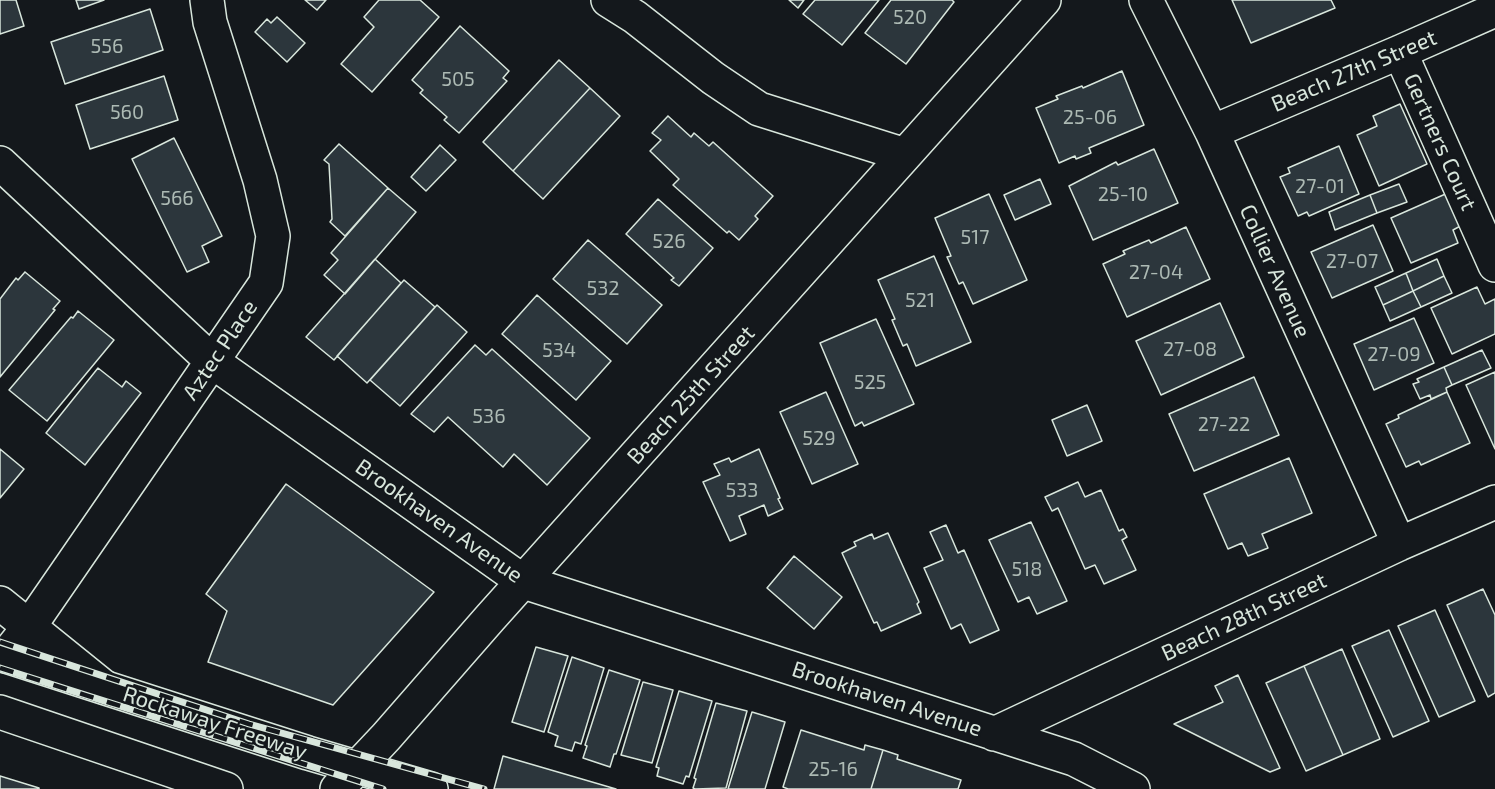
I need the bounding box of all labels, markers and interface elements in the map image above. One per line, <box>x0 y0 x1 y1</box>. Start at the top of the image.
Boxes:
house number: 520 <box>893 5 927 29</box>
street label: Beach 27th Street <box>1267 24 1441 118</box>
house number: 556 <box>91 34 123 58</box>
house number: 505 <box>441 67 475 91</box>
street label: Gertners Court <box>1398 69 1482 215</box>
house number: 560 <box>110 100 144 124</box>
house number: 25-06 <box>1063 105 1117 129</box>
house number: 27-01 <box>1295 174 1345 198</box>
house number: 25-10 <box>1098 182 1148 206</box>
house number: 566 <box>160 186 194 210</box>
street label: Collier Avenue <box>1234 200 1316 342</box>
house number: 517 <box>961 225 989 249</box>
house number: 526 <box>652 229 686 253</box>
house number: 27-07 <box>1326 249 1378 273</box>
house number: 27-04 <box>1129 260 1183 284</box>
house number: 532 <box>586 276 620 300</box>
house number: 521 <box>905 288 935 312</box>
street label: Aztec Place <box>177 295 263 405</box>
street label: Beach 25th Street <box>622 320 760 470</box>
house number: 27-08 <box>1163 337 1217 361</box>
house number: 534 <box>542 338 576 362</box>
house number: 27-09 <box>1367 342 1421 366</box>
house number: 525 <box>854 370 886 394</box>
house number: 536 <box>472 404 506 428</box>
house number: 27-22 <box>1198 412 1250 436</box>
house number: 529 <box>802 426 836 450</box>
street label: Brookhaven Avenue <box>350 453 528 589</box>
house number: 533 <box>726 478 758 502</box>
house number: 518 <box>1012 557 1042 581</box>
street label: Beach 28th Street <box>1157 567 1331 667</box>
street label: Brookhaven Avenue <box>789 656 985 742</box>
street label: Rockaway Freeway <box>120 681 310 765</box>
house number: 25-16 <box>808 757 858 781</box>

